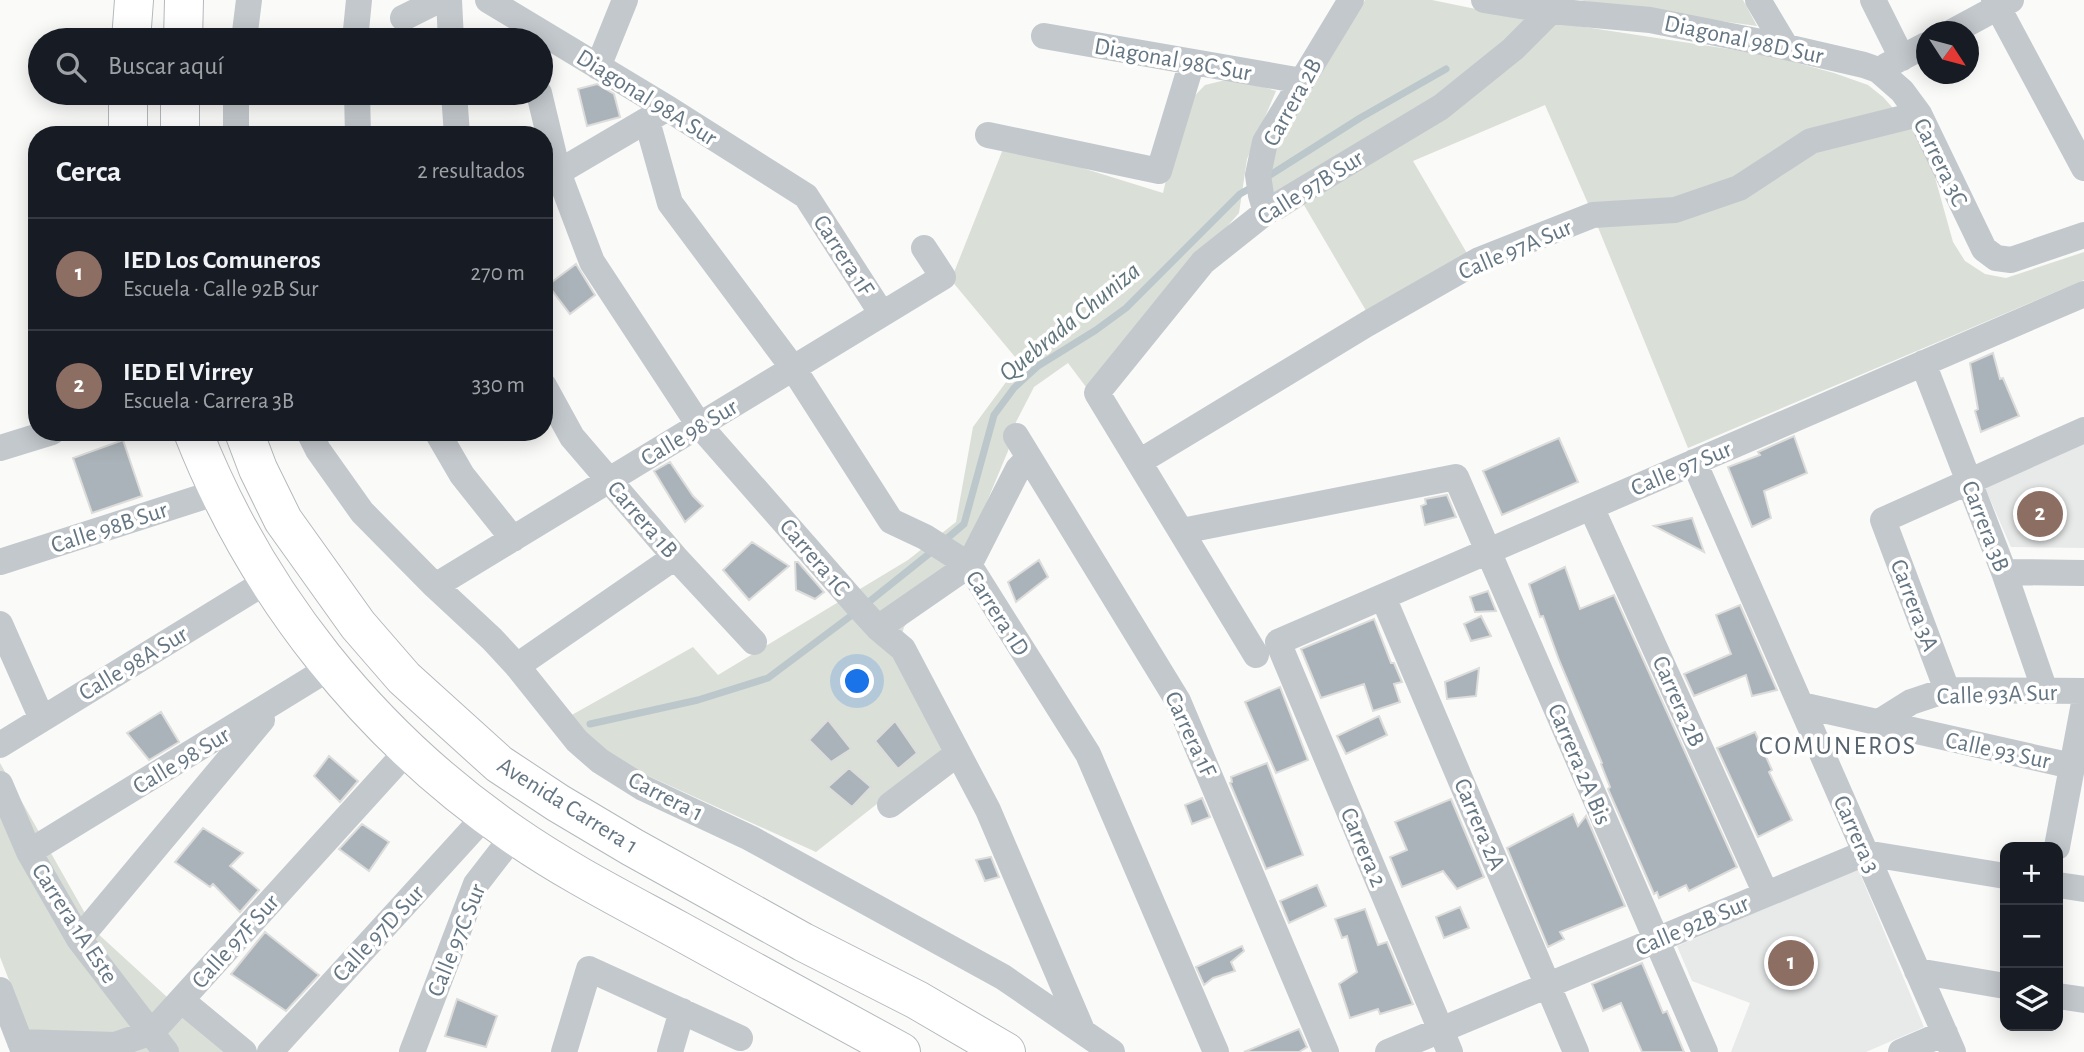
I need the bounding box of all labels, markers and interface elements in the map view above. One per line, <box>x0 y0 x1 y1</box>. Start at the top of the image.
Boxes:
street label: Diagonal 98D Sur <box>1662 11 1826 69</box>
north arrow <box>1916 21 1979 84</box>
search box <box>28 28 553 105</box>
street label: Diagonal 98C Sur <box>1092 34 1254 86</box>
street label: Diagonal 98A Sur <box>572 45 721 151</box>
icon: search <box>52 48 90 86</box>
text: Buscar aquí <box>108 53 224 79</box>
street label: Carrera 2B <box>1259 55 1327 150</box>
street label: Carrera 3C <box>1909 115 1972 210</box>
street label: Calle 97B Sur <box>1253 146 1368 230</box>
text: Cerca <box>56 157 121 187</box>
text: 2 resultados <box>417 160 525 183</box>
street label: Carrera 1F <box>808 211 878 301</box>
street label: Calle 97A Sur <box>1455 215 1576 285</box>
text: IED Los Comuneros <box>123 247 321 273</box>
water label: Quebrada Chuniza <box>994 257 1145 386</box>
text: 1 <box>75 262 83 285</box>
text: 270 m <box>471 262 525 285</box>
text: Escuela · Calle 92B Sur <box>123 278 318 301</box>
text: IED El Virrey <box>123 359 253 385</box>
text: 2 <box>74 374 84 397</box>
text: 330 m <box>472 374 525 397</box>
text: Escuela · Carrera 3B <box>123 390 294 413</box>
street label: Calle 98 Sur <box>637 395 742 471</box>
street label: Calle 97 Sur <box>1628 437 1735 501</box>
street label: Carrera 1B <box>602 476 682 563</box>
street label: Carrera 3B <box>1957 478 2013 575</box>
pin: 2 <box>2017 488 2063 540</box>
street label: Calle 98B Sur <box>48 498 171 558</box>
street label: Carrera 1C <box>775 515 854 601</box>
street label: Carrera 3A <box>1886 556 1943 655</box>
street label: Carrera 1D <box>961 567 1033 660</box>
street label: Calle 98A Sur <box>75 622 192 706</box>
street label: Carrera 2B <box>1648 653 1709 750</box>
your location <box>840 664 874 698</box>
street label: Calle 93A Sur <box>1936 681 2058 709</box>
street label: Carrera 1F <box>1160 688 1220 781</box>
street label: Carrera 2A Bis <box>1543 700 1615 828</box>
street label: Calle 98 Sur <box>129 723 234 799</box>
street label: Calle 93 Sur <box>1943 728 2053 774</box>
district label: COMUNEROS <box>1759 733 1917 759</box>
street label: Avenida Carrera 1 <box>493 753 642 859</box>
street label: Carrera 1 <box>624 768 707 826</box>
street label: Carrera 2A <box>1449 775 1509 874</box>
street label: Carrera 3 <box>1828 792 1884 877</box>
street label: Carrera 2 <box>1336 804 1390 891</box>
map controls <box>2000 842 2063 1031</box>
button: + <box>2000 842 2063 905</box>
street label: Carrera 1A Este <box>27 859 122 988</box>
street label: Calle 97C Sur <box>423 880 490 1000</box>
street label: Calle 97D Sur <box>328 881 429 987</box>
street label: Calle 97F Sur <box>188 890 284 993</box>
street label: Calle 92B Sur <box>1632 891 1753 961</box>
button: − <box>2000 905 2063 968</box>
pin: 1 <box>1768 937 1814 989</box>
button: layers <box>2000 968 2063 1031</box>

